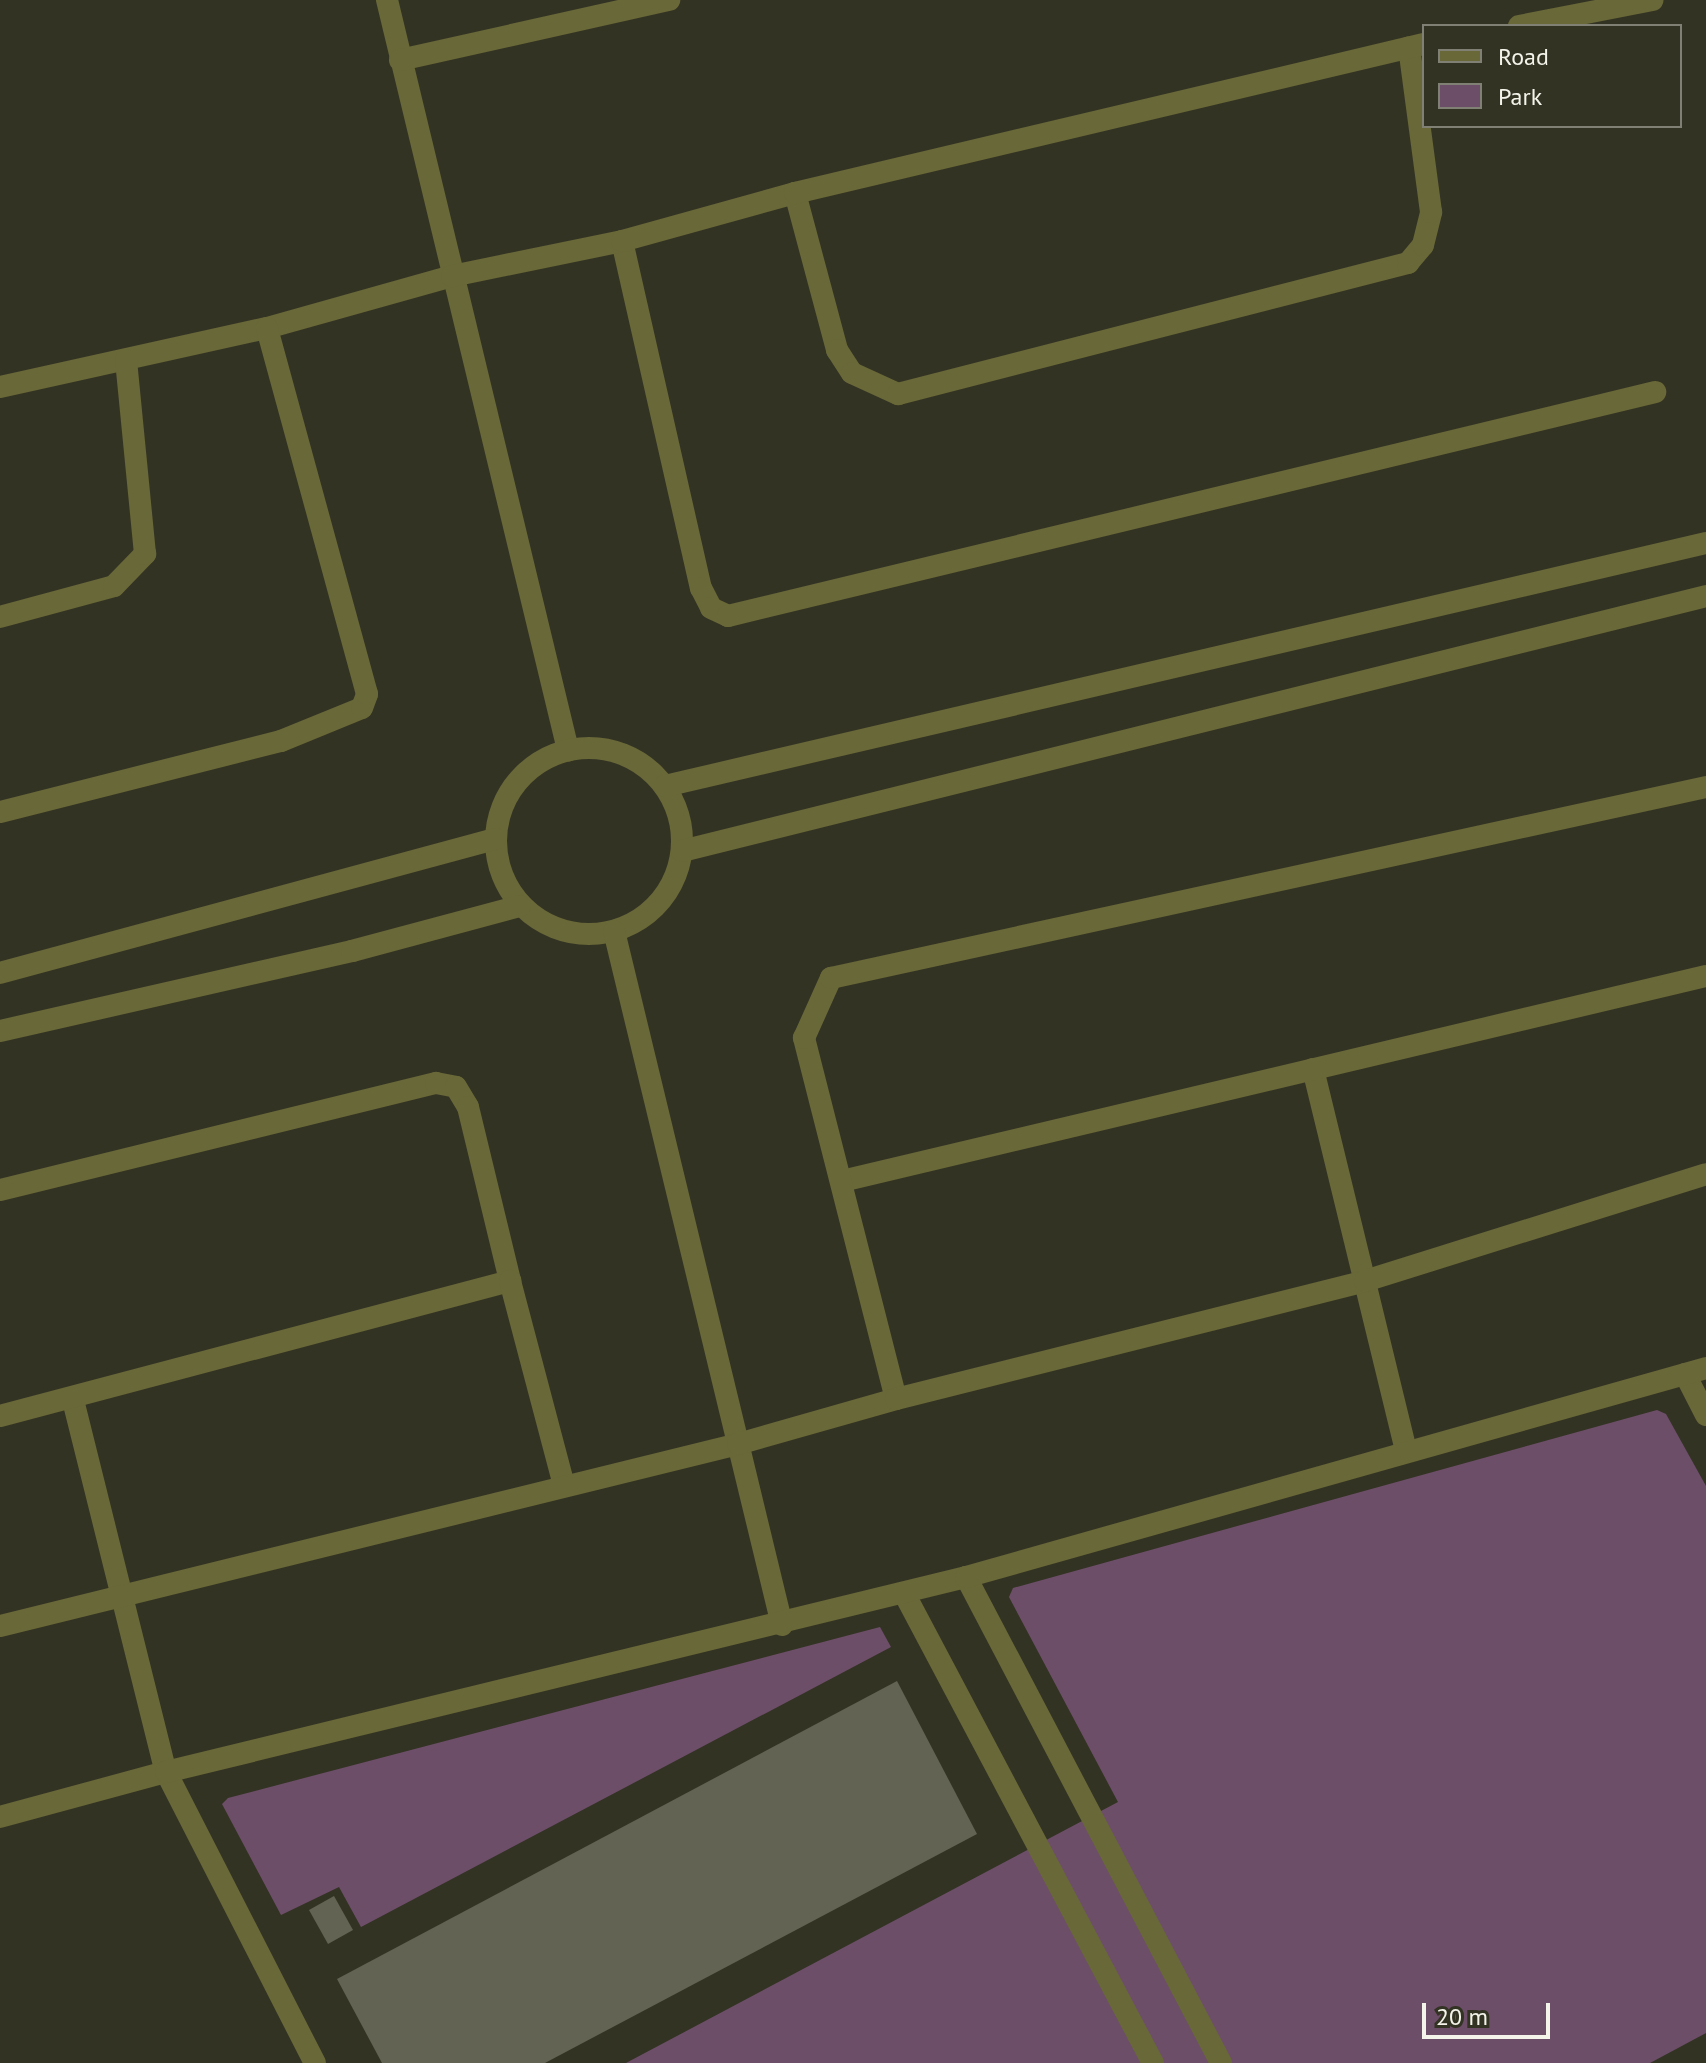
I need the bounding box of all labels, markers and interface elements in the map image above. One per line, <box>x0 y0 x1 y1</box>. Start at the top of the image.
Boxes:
legend <box>1422 24 1682 128</box>
text: Road <box>1498 41 1549 72</box>
text: Park <box>1498 81 1542 112</box>
scale bar <box>1426 1987 1554 2037</box>
text: 20 m <box>1436 2001 1488 2032</box>

